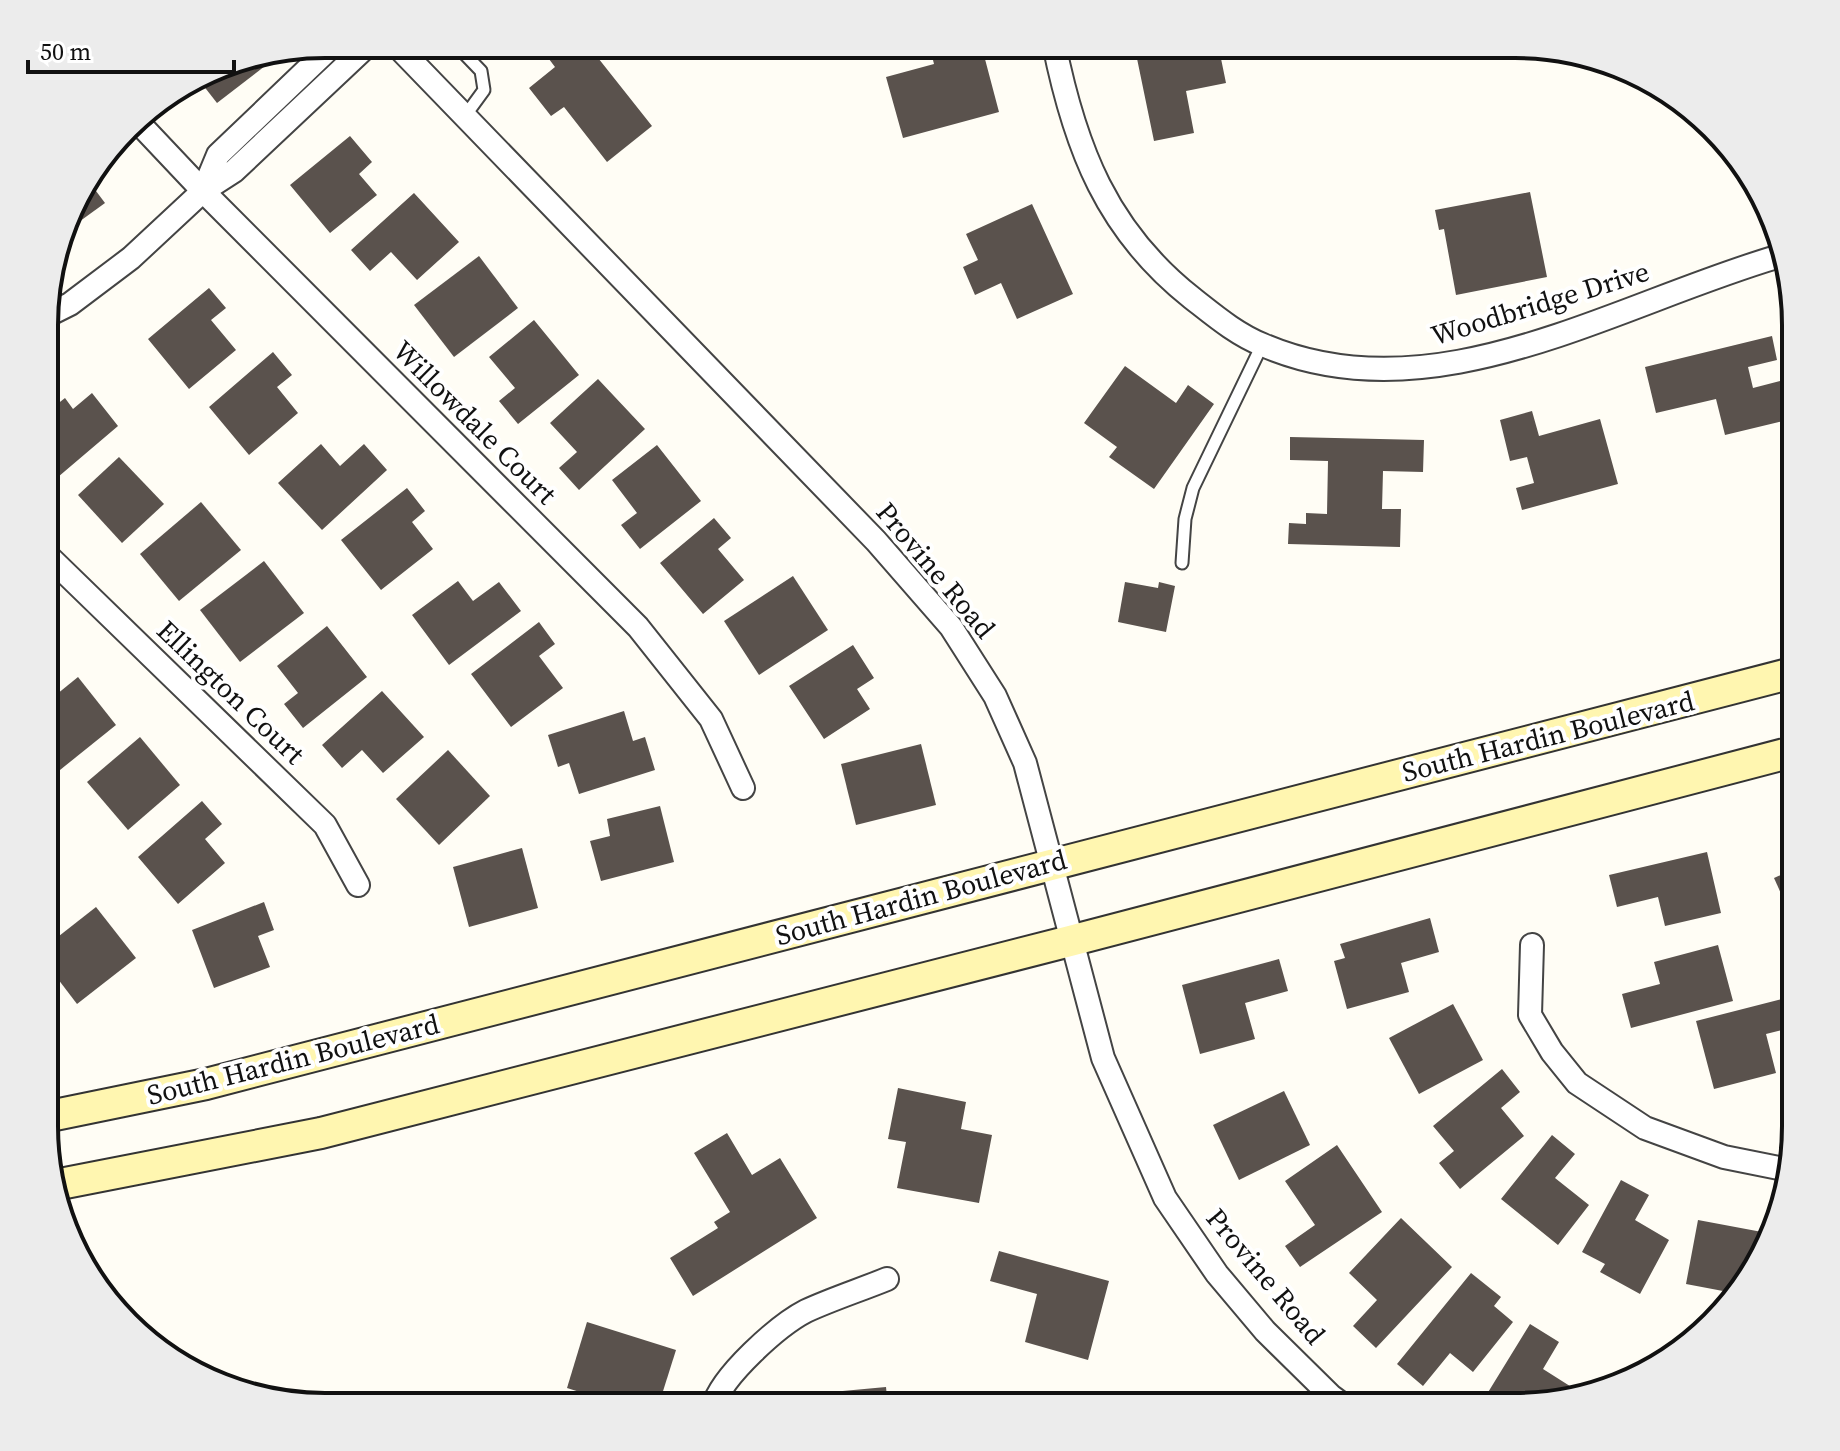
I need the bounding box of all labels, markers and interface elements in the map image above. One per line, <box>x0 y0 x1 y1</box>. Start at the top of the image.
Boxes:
scale bar <box>28 24 234 74</box>
text: 50 m <box>40 35 91 68</box>
street label: Woodbridge Drive <box>1426 252 1654 354</box>
street label: Willowdale Court <box>385 332 566 513</box>
street label: Provine Road <box>868 494 1004 646</box>
street label: Ellington Court <box>149 612 314 773</box>
street label: South Hardin Boulevard <box>1398 681 1698 791</box>
street label: South Hardin Boulevard <box>771 840 1071 954</box>
street label: South Hardin Boulevard <box>143 1004 443 1114</box>
street label: Provine Road <box>1198 1200 1334 1352</box>

